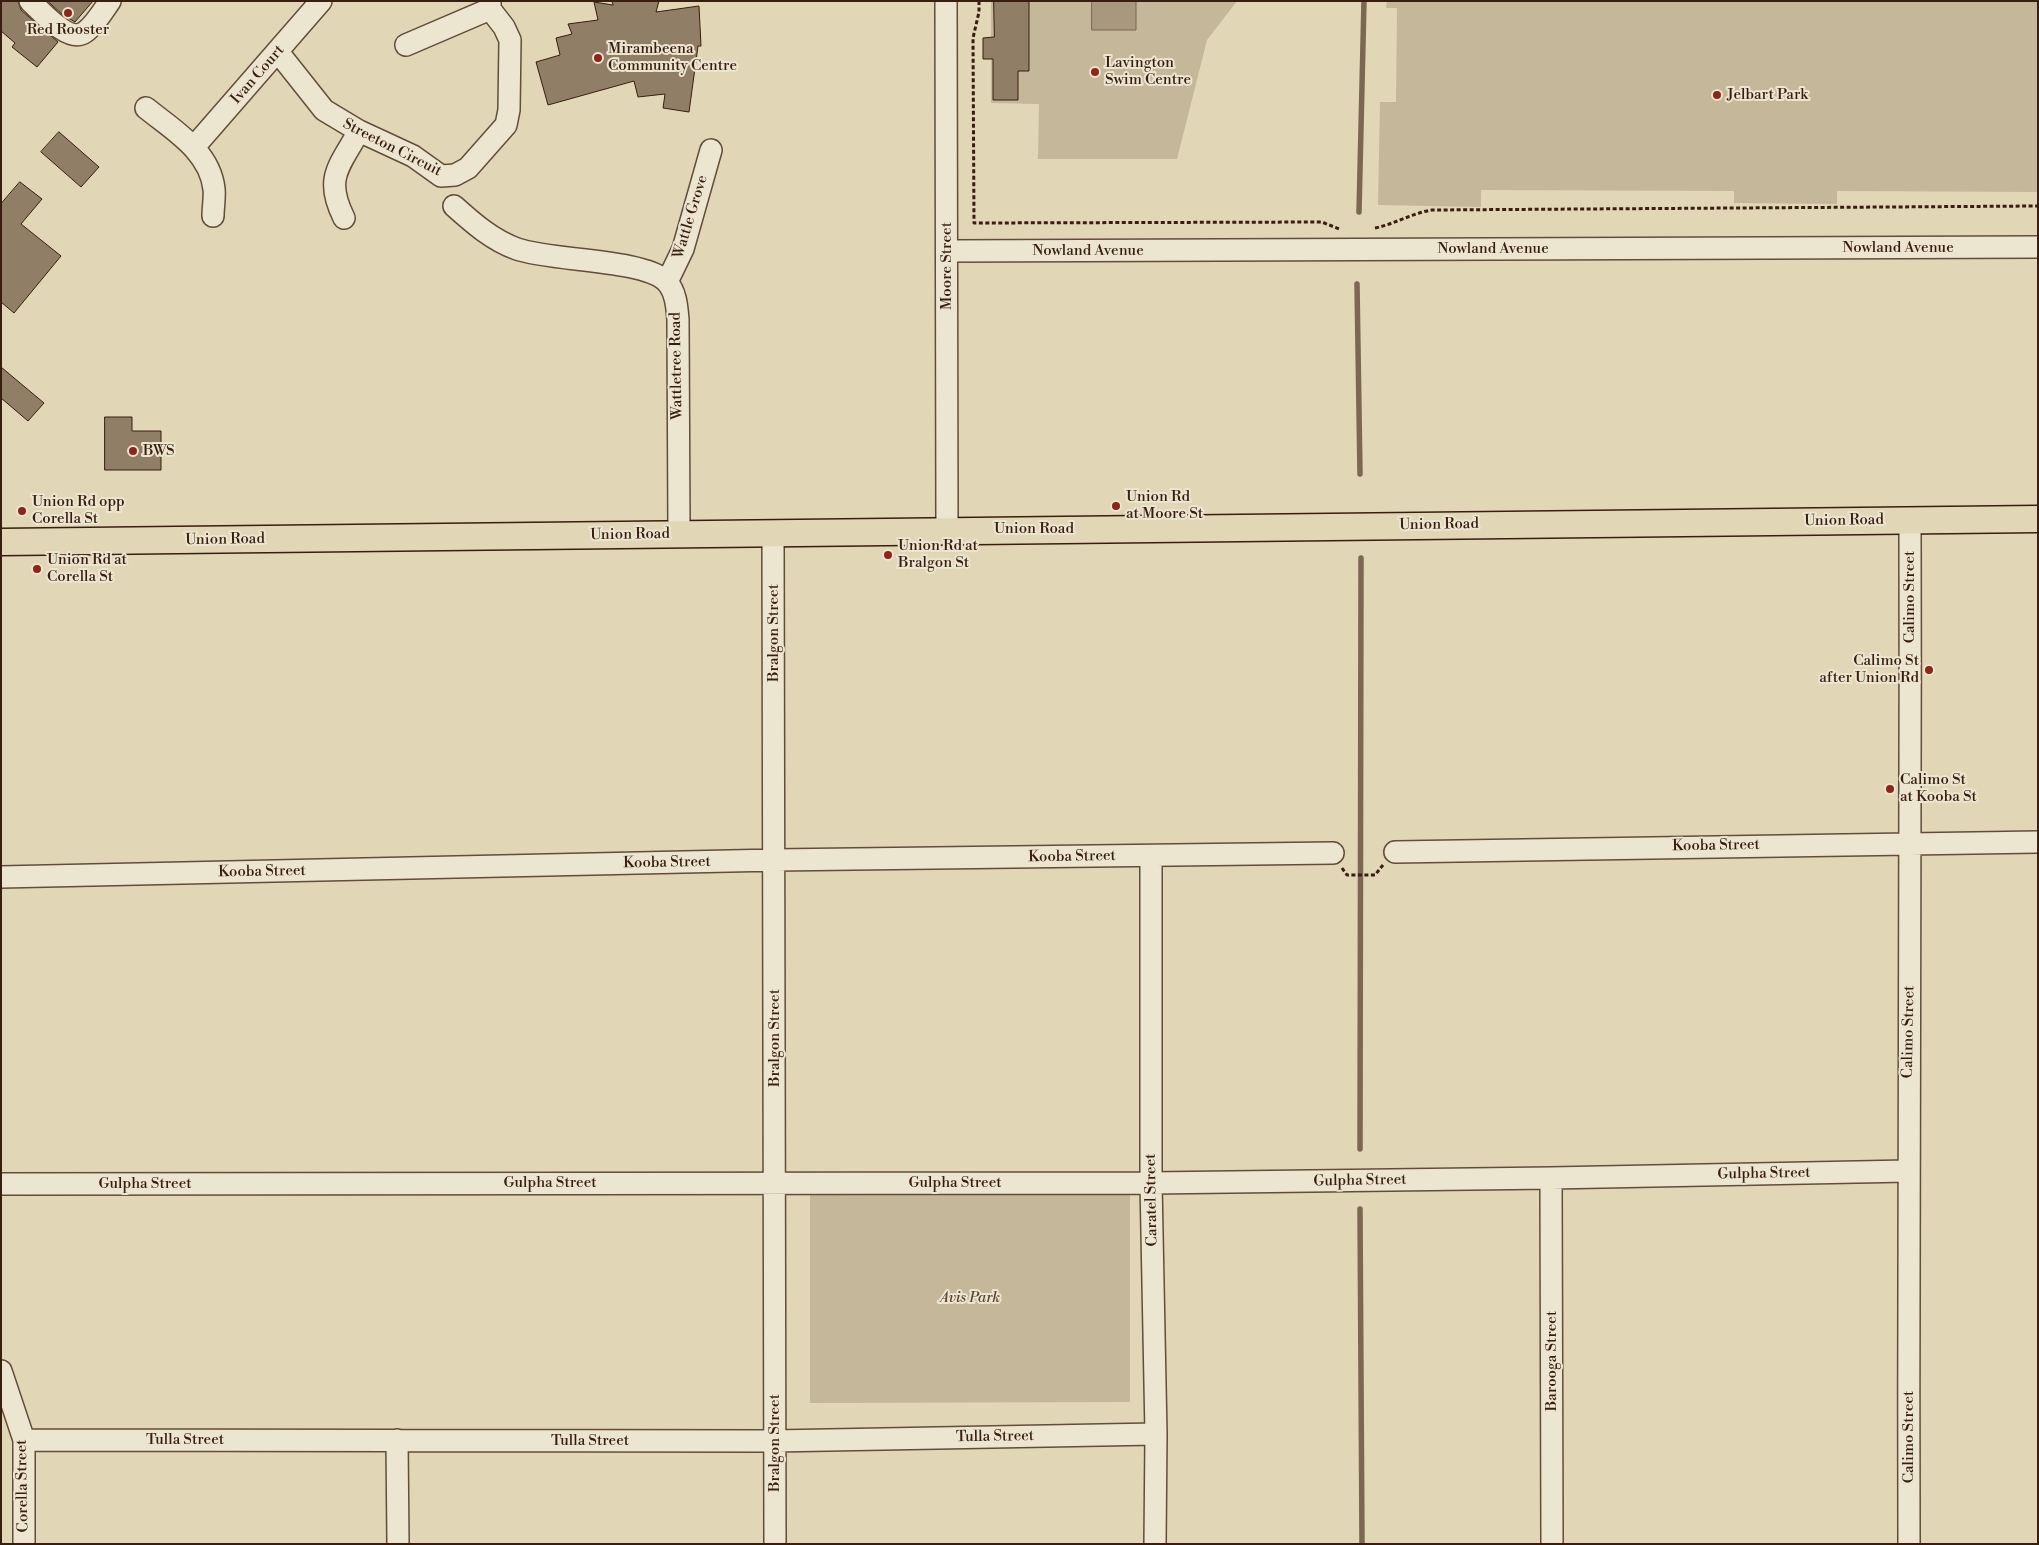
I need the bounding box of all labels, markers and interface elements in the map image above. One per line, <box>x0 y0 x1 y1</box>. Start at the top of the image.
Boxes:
marker: Red Rooster <box>62 7 74 19</box>
place label: Red Rooster <box>27 21 109 39</box>
place label: Mirambeena Community Centre <box>608 40 737 75</box>
street label: Ivan Court <box>228 42 288 108</box>
marker: Mirambeena Community Centre <box>592 52 604 64</box>
place label: Lavington Swim Centre <box>1105 54 1191 89</box>
marker: Lavington Swim Centre <box>1089 66 1101 78</box>
place label: Jelbart Park <box>1727 86 1808 104</box>
marker: Jelbart Park <box>1711 89 1723 101</box>
street label: Streeton Circuit <box>339 115 445 181</box>
street label: Wattle Grove <box>670 173 712 261</box>
street label: Moore Street <box>938 222 956 310</box>
street label: Nowland Avenue <box>1842 239 1954 257</box>
street label: Nowland Avenue <box>1437 240 1549 258</box>
street label: Nowland Avenue <box>1032 242 1144 260</box>
street label: Wattletree Road <box>667 312 687 420</box>
place label: BWS <box>143 442 175 460</box>
marker: BWS <box>127 445 139 457</box>
place label: Union Rd at Moore St <box>1126 488 1203 523</box>
place label: Union Rd opp Corella St <box>32 493 125 528</box>
marker: Union Rd at Moore St <box>1110 500 1122 512</box>
marker: Union Rd opp Corella St <box>16 505 28 517</box>
street label: Union Road <box>1804 511 1884 531</box>
street label: Union Road <box>1399 515 1479 535</box>
street label: Union Road <box>994 520 1074 538</box>
street label: Union Road <box>590 525 670 545</box>
street label: Union Road <box>185 530 265 550</box>
place label: Union Rd at Bralgon St <box>898 537 978 572</box>
marker: Union Rd at Bralgon St <box>882 549 894 561</box>
place label: Union Rd at Corella St <box>47 551 127 586</box>
street label: Calimo Street <box>1901 551 1919 643</box>
marker: Union Rd at Corella St <box>31 563 43 575</box>
street label: Bralgon Street <box>765 584 783 682</box>
place label: Calimo St after Union Rd <box>1819 652 1919 687</box>
marker: Calimo St after Union Rd <box>1923 664 1935 676</box>
place label: Calimo St at Kooba St <box>1900 771 1977 806</box>
marker: Calimo St at Kooba St <box>1884 783 1896 795</box>
street label: Kooba Street <box>1672 836 1760 856</box>
street label: Kooba Street <box>1028 847 1116 867</box>
street label: Kooba Street <box>623 853 711 873</box>
street label: Kooba Street <box>218 862 306 882</box>
street label: Calimo Street <box>1899 986 1919 1078</box>
street label: Bralgon Street <box>766 989 784 1087</box>
street label: Caratel Street <box>1142 1153 1162 1247</box>
street label: Gulpha Street <box>1717 1164 1811 1184</box>
street label: Gulpha Street <box>1313 1171 1407 1191</box>
street label: Gulpha Street <box>503 1174 597 1192</box>
street label: Gulpha Street <box>908 1174 1002 1192</box>
street label: Gulpha Street <box>98 1175 192 1193</box>
park label: Avis Park <box>940 1289 1000 1307</box>
street label: Barooga Street <box>1543 1311 1561 1411</box>
street label: Calimo Street <box>1900 1391 1918 1483</box>
street label: Bralgon Street <box>766 1394 784 1492</box>
street label: Tulla Street <box>956 1427 1034 1447</box>
street label: Tulla Street <box>146 1431 224 1449</box>
street label: Tulla Street <box>551 1432 629 1450</box>
street label: Corella Street <box>13 1439 33 1533</box>

